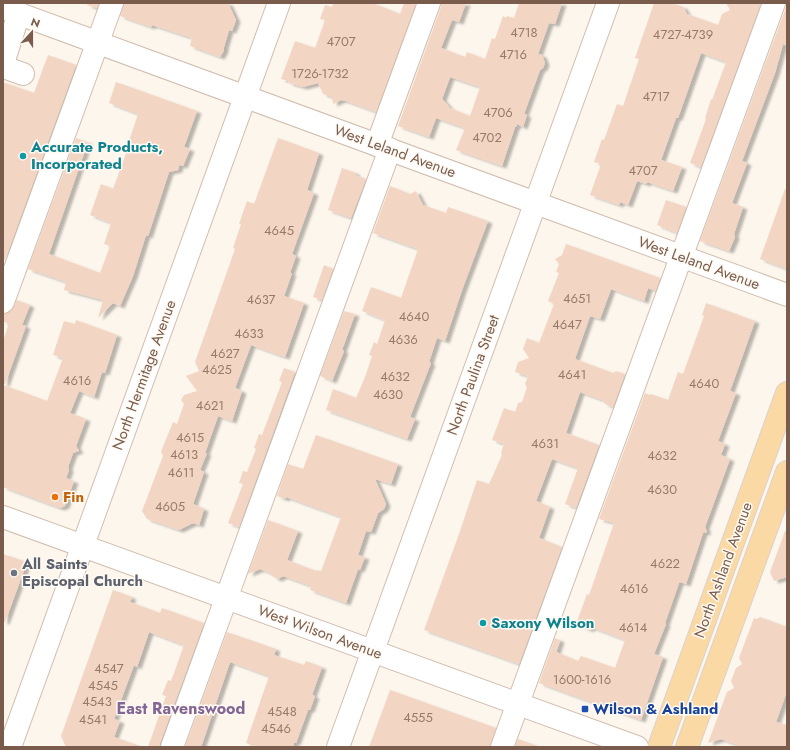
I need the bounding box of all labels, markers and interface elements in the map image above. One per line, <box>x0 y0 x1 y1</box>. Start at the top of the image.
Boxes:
north arrow <box>12 12 52 52</box>
text: N <box>29 14 43 32</box>
house number: 4718 <box>510 23 538 42</box>
house number: 4727-4739 <box>653 25 713 44</box>
house number: 4707 <box>326 32 356 51</box>
house number: 4716 <box>499 45 527 64</box>
house number: 1726-1732 <box>291 64 349 83</box>
house number: 4717 <box>642 87 670 106</box>
house number: 4706 <box>483 103 513 122</box>
street label: West Leland Avenue <box>331 119 459 183</box>
house number: 4702 <box>472 128 502 147</box>
place label: Accurate Products, Incorporated <box>30 136 163 175</box>
marker: Accurate Products, Incorporated <box>18 151 28 161</box>
house number: 4707 <box>628 161 658 180</box>
house number: 4645 <box>264 221 294 240</box>
street label: West Leland Avenue <box>635 231 763 295</box>
house number: 4651 <box>563 289 591 308</box>
house number: 4637 <box>247 290 276 309</box>
street label: North Hermitage Avenue <box>107 297 182 453</box>
house number: 4640 <box>399 307 429 326</box>
street label: North Paulina Street <box>441 311 505 438</box>
house number: 4647 <box>552 315 582 334</box>
house number: 4633 <box>234 324 264 343</box>
house number: 4636 <box>388 330 418 349</box>
house number: 4627 <box>210 344 240 363</box>
house number: 4625 <box>202 360 232 379</box>
house number: 4641 <box>558 365 586 384</box>
house number: 4632 <box>380 367 410 386</box>
house number: 4616 <box>63 371 91 390</box>
house number: 4640 <box>689 374 719 393</box>
house number: 4630 <box>373 385 403 404</box>
house number: 4621 <box>196 396 224 415</box>
house number: 4615 <box>176 428 204 447</box>
house number: 4631 <box>531 434 559 453</box>
house number: 4613 <box>170 445 198 464</box>
house number: 4632 <box>647 446 677 465</box>
house number: 4611 <box>168 463 194 482</box>
house number: 4630 <box>647 480 677 499</box>
place label: Fin <box>63 486 84 508</box>
marker: Fin <box>50 492 60 502</box>
house number: 4605 <box>155 497 185 516</box>
street label: North Ashland Avenue <box>688 499 758 641</box>
place label: All Saints Episcopal Church <box>21 553 143 592</box>
house number: 4622 <box>650 554 680 573</box>
marker: All Saints Episcopal Church <box>9 568 19 578</box>
house number: 4616 <box>620 579 648 598</box>
street label: West Wilson Avenue <box>255 599 386 665</box>
place label: Saxony Wilson <box>491 612 594 634</box>
marker: Saxony Wilson <box>478 618 488 628</box>
house number: 4614 <box>619 618 648 637</box>
house number: 4547 <box>94 659 124 678</box>
house number: 1600-1616 <box>553 670 611 689</box>
house number: 4545 <box>88 676 118 695</box>
house number: 4543 <box>82 692 112 711</box>
district label: East Ravenswood <box>117 697 245 720</box>
place label: Wilson & Ashland <box>593 698 718 720</box>
house number: 4548 <box>267 702 297 721</box>
marker: Wilson & Ashland <box>580 704 590 714</box>
house number: 4555 <box>403 708 433 727</box>
house number: 4541 <box>79 710 107 729</box>
house number: 4546 <box>261 719 291 738</box>

